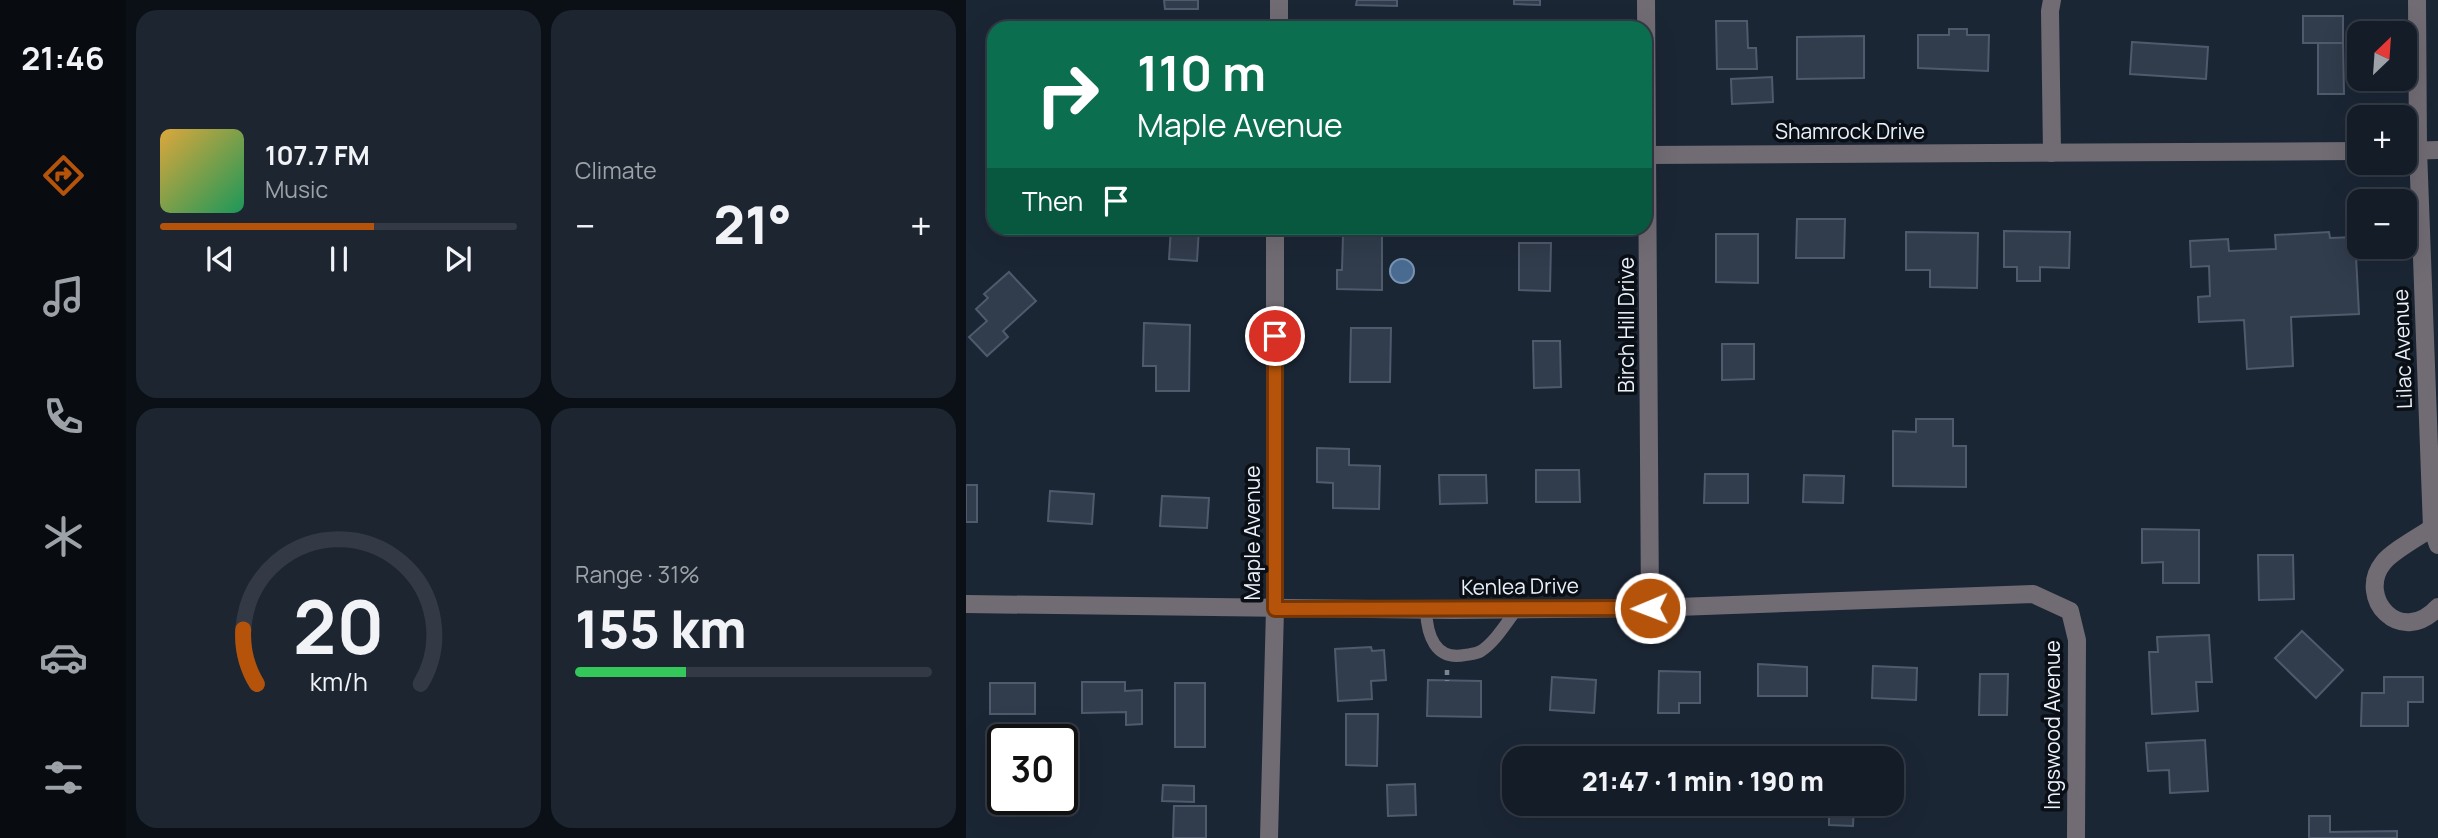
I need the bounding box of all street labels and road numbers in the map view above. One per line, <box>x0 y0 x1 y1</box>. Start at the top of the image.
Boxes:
street label: Shamrock Drive <box>1775 117 1925 145</box>
street label: Birch Hill Drive <box>1612 257 1640 393</box>
street label: Lilac Avenue <box>2386 289 2418 409</box>
street label: Maple Avenue <box>1238 465 1266 601</box>
street label: Kenlea Drive <box>1461 571 1579 601</box>
street label: Ingswood Avenue <box>2038 640 2066 810</box>

